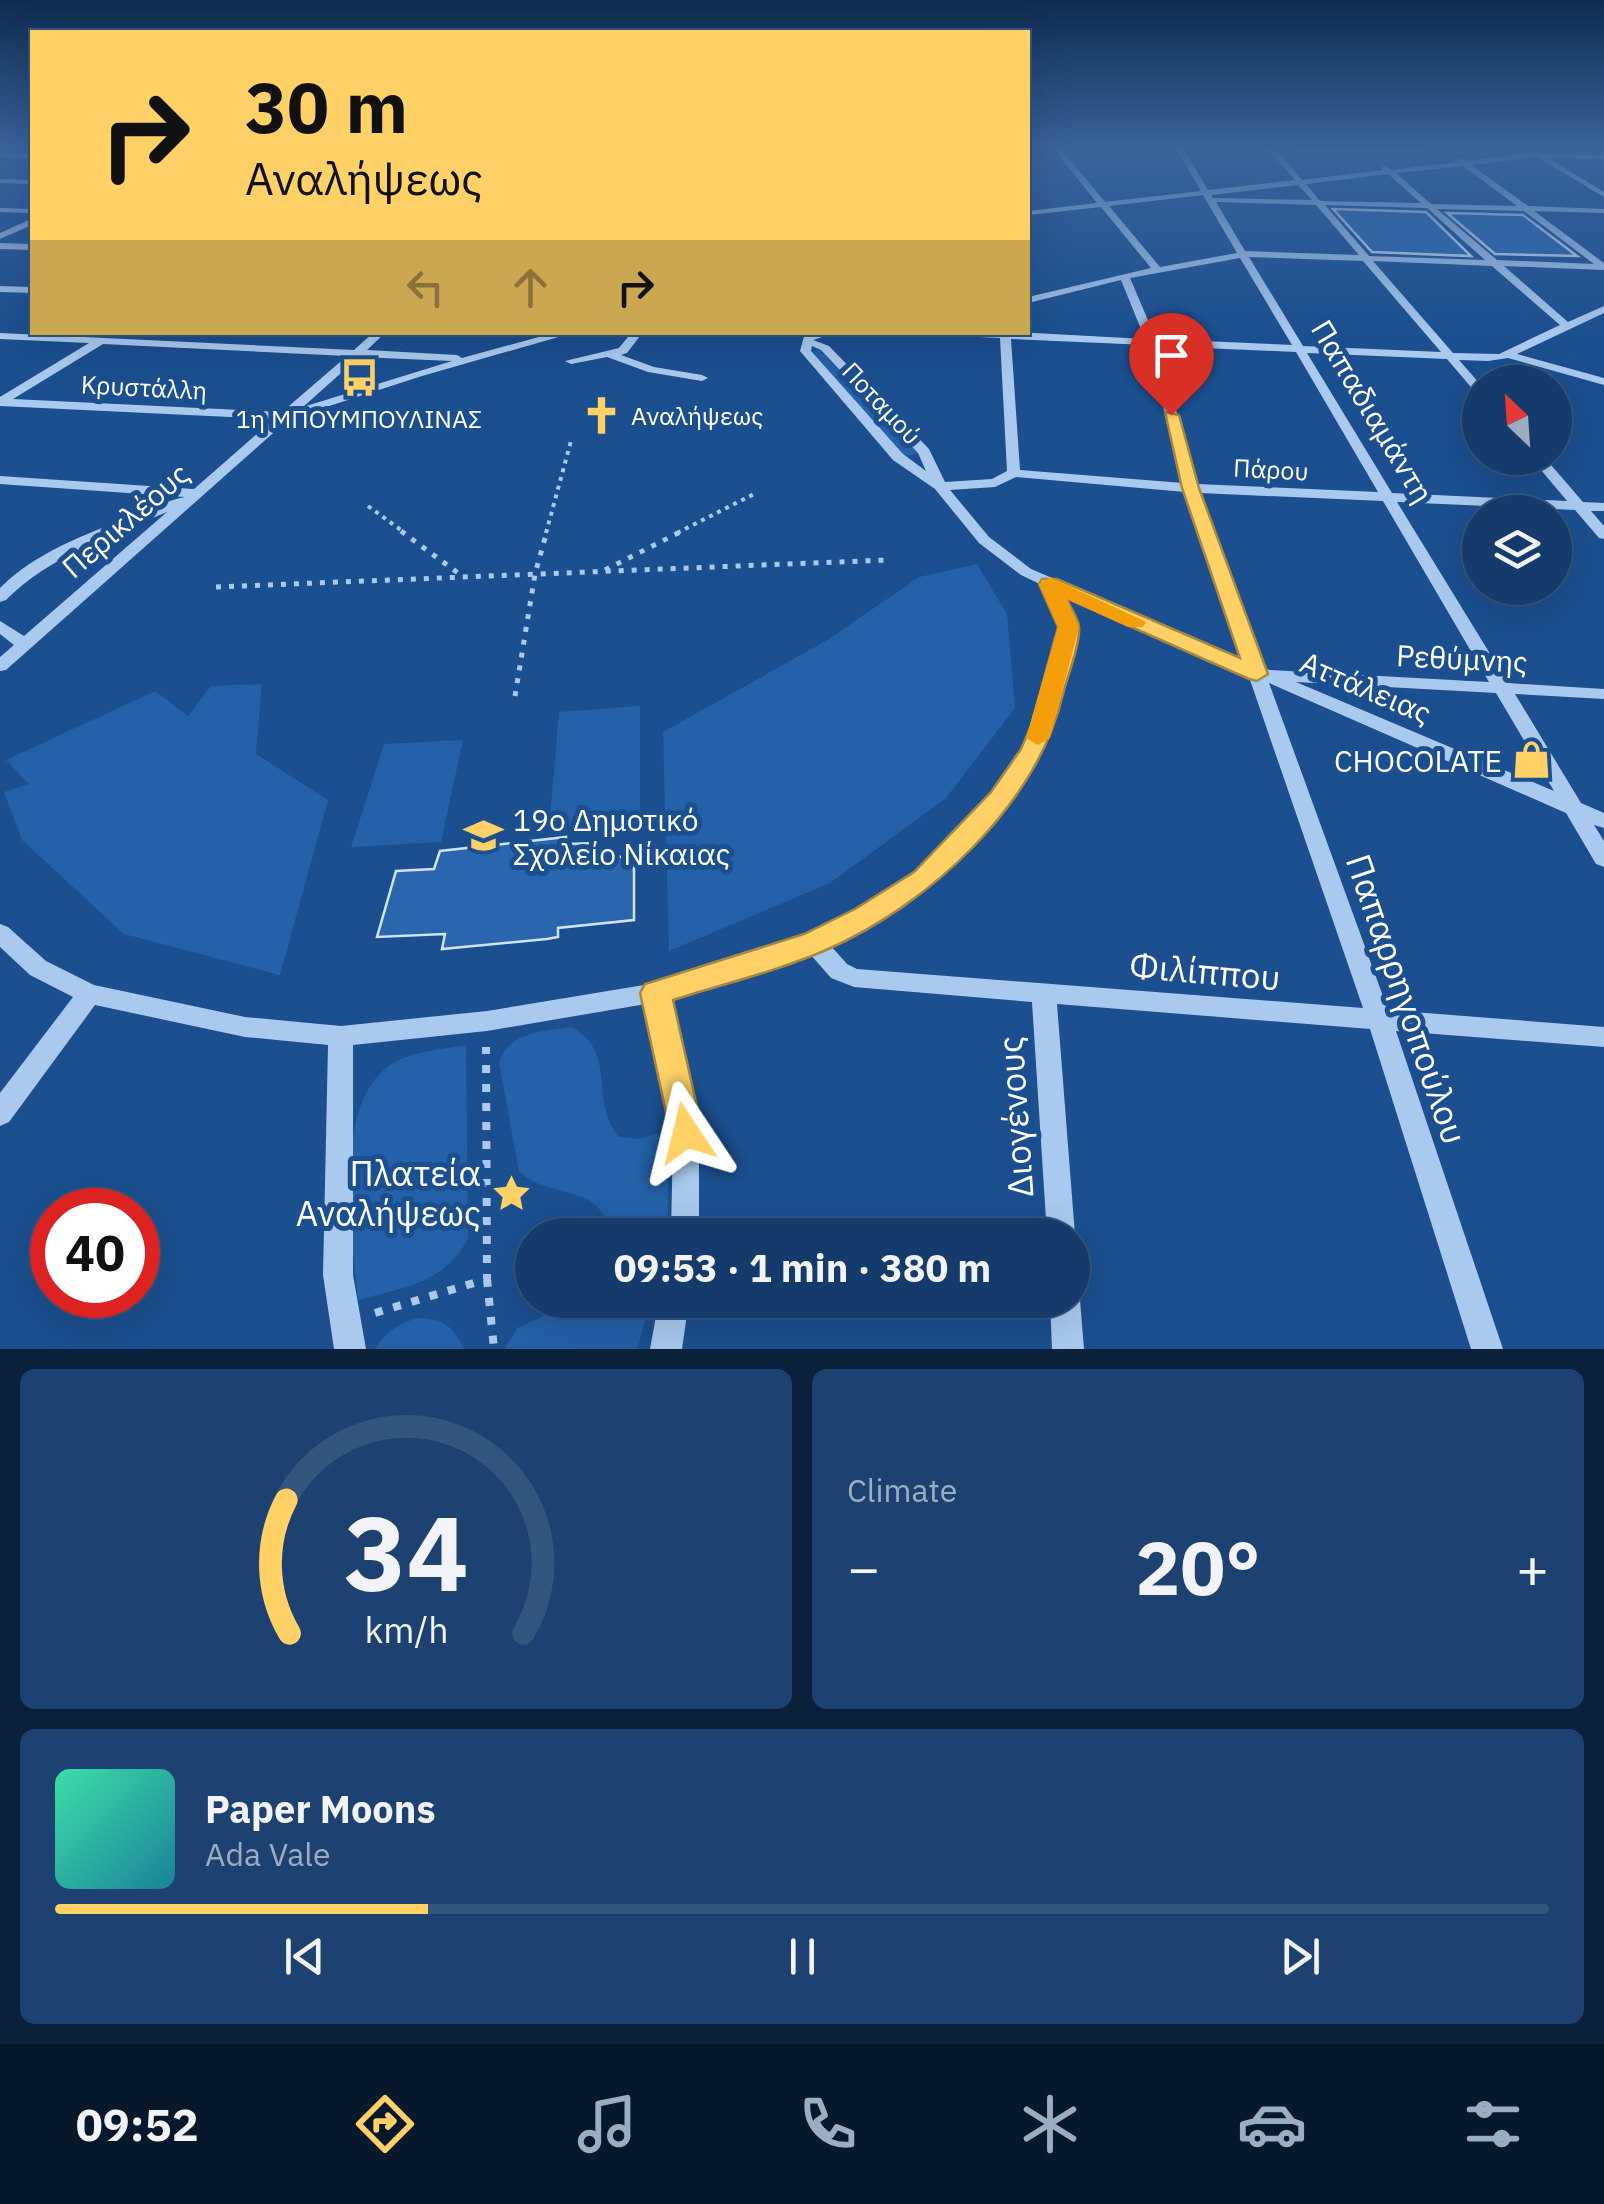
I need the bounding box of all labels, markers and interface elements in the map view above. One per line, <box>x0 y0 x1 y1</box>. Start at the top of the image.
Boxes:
text: 30 m <box>245 61 408 152</box>
icon: right <box>80 70 210 200</box>
text: Αναλήψεως <box>245 149 483 207</box>
icon: left <box>398 260 453 315</box>
icon: ahead <box>503 260 558 315</box>
icon: right <box>608 260 663 315</box>
street label: Παπαδιαμάντη <box>1303 312 1443 510</box>
pin <box>1129 313 1214 416</box>
icon: arrive <box>1144 328 1199 383</box>
street label: Ποταμού <box>835 355 929 451</box>
bus stop icon: 1η ΜΠΟΥΜΠΟΥΛΙΝΑΣ <box>338 356 380 398</box>
north arrow <box>1462 365 1572 475</box>
map controls <box>1462 365 1572 605</box>
street label: Κρυστάλλη <box>80 367 208 407</box>
church icon: Αναλήψεως <box>580 394 622 436</box>
place label: Αναλήψεως <box>631 399 763 432</box>
place label: 1η ΜΠΟΥΜΠΟΥΛΙΝΑΣ <box>236 402 482 435</box>
street label: Πάρου <box>1232 451 1310 487</box>
street label: Περικλέους <box>53 454 197 586</box>
button: layers <box>1462 495 1572 605</box>
street label: Ρεθύμνης <box>1395 635 1529 681</box>
street label: Αττάλειας <box>1295 642 1437 732</box>
shop icon: CHOCOLATE <box>1511 739 1553 781</box>
place label: CHOCOLATE <box>1334 741 1502 780</box>
place label: 19ο Δημοτικό Σχολείο Νίκαιας <box>513 800 730 873</box>
school or university icon: 19ο Δημοτικό Σχολείο Νίκαιας <box>462 815 504 857</box>
street label: Παπαρρηγοπούλου <box>1336 848 1478 1150</box>
street label: Φιλίππου <box>1128 941 1282 1001</box>
street label: Διογένους <box>986 1035 1044 1199</box>
position arrow <box>634 1081 738 1185</box>
place label: Πλατεία Αναλήψεως <box>296 1150 481 1236</box>
place icon: Πλατεία Αναλήψεως <box>490 1172 532 1214</box>
speed limit sign: 40 <box>30 1188 160 1318</box>
text: 09:53 · 1 min · 380 m <box>614 1243 991 1292</box>
text: Climate <box>847 1469 957 1511</box>
text: 34 <box>344 1484 468 1620</box>
text: 20° <box>1135 1518 1261 1616</box>
text: − <box>847 1532 880 1603</box>
text: + <box>1516 1532 1549 1603</box>
text: km/h <box>364 1606 448 1653</box>
text: Paper Moons <box>205 1784 436 1833</box>
text: Ada Vale <box>205 1833 331 1875</box>
icon: previous <box>277 1929 332 1984</box>
icon: pause <box>775 1929 830 1984</box>
icon: next <box>1273 1929 1328 1984</box>
icon: directions <box>350 2089 420 2159</box>
icon: music <box>572 2089 642 2159</box>
icon: phone <box>793 2089 863 2159</box>
icon: climate <box>1015 2089 1085 2159</box>
icon: car <box>1237 2089 1307 2159</box>
icon: filters <box>1458 2089 1528 2159</box>
text: 09:52 <box>76 2095 199 2153</box>

